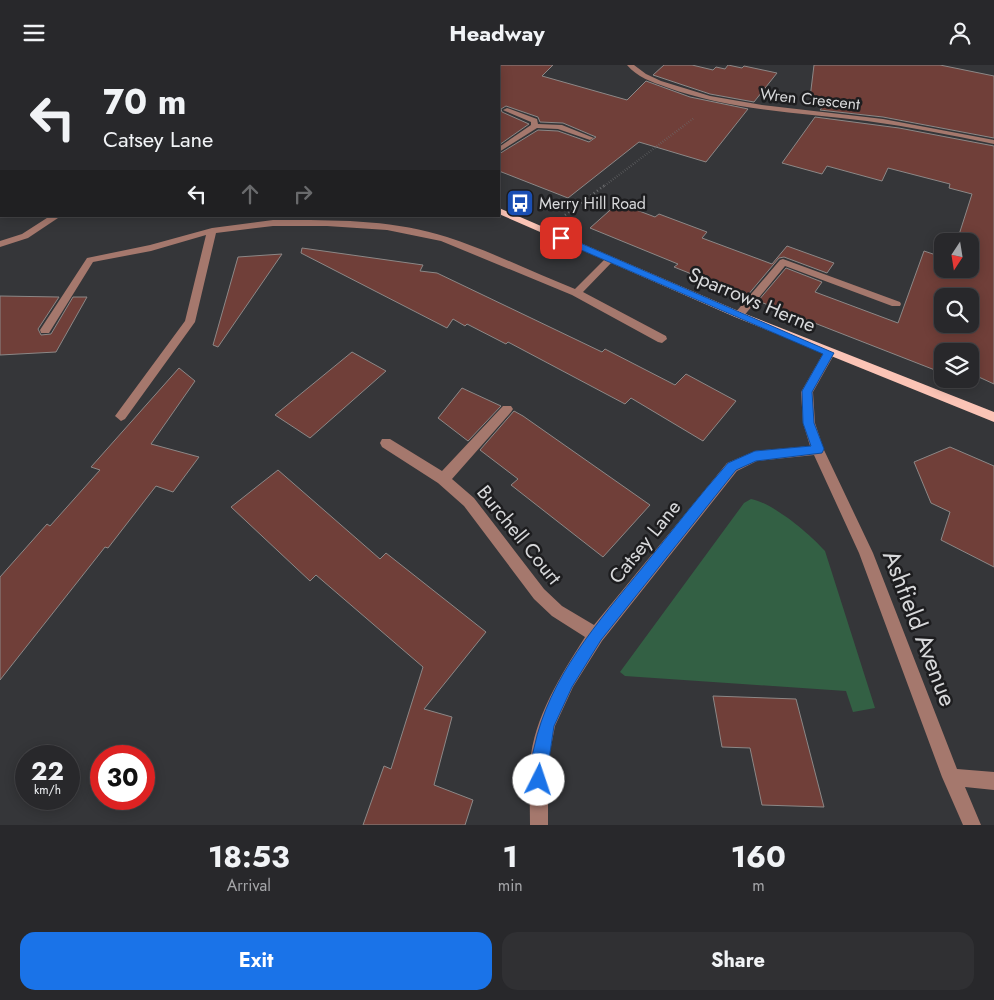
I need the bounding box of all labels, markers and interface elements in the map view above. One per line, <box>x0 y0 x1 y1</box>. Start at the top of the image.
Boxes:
text: Headway <box>449 17 545 49</box>
icon: menu <box>20 19 48 47</box>
icon: person <box>946 19 974 47</box>
text: 70 m <box>103 77 186 127</box>
street label: Wren Crescent <box>759 82 861 116</box>
icon: left <box>20 85 85 150</box>
text: Catsey Lane <box>103 123 213 155</box>
icon: left <box>183 180 211 208</box>
icon: ahead <box>236 180 264 208</box>
icon: right <box>289 180 317 208</box>
bus stop icon: Merry Hill Road <box>505 188 535 218</box>
place label: Merry Hill Road <box>539 192 646 215</box>
pin <box>540 217 582 259</box>
icon: arrive <box>547 224 575 252</box>
north arrow <box>934 233 979 277</box>
map controls <box>934 233 979 388</box>
street label: Sparrows Herne <box>684 260 820 340</box>
button: search <box>934 288 979 333</box>
button: layers <box>934 343 979 388</box>
street label: Burchell Court <box>470 479 568 591</box>
street label: Catsey Lane <box>602 494 688 590</box>
street label: Ashfield Avenue <box>874 545 966 711</box>
speed limit sign: 30 <box>90 745 155 810</box>
text: 22 <box>31 753 64 789</box>
position arrow <box>512 753 564 805</box>
text: km/h <box>34 781 61 799</box>
text: 18:53 <box>208 835 290 878</box>
text: 1 <box>503 835 518 878</box>
text: 160 <box>731 835 786 878</box>
text: Arrival <box>227 874 271 897</box>
text: min <box>498 874 523 897</box>
text: m <box>752 874 765 897</box>
button: Exit <box>20 932 492 990</box>
button: Share <box>502 932 974 990</box>

